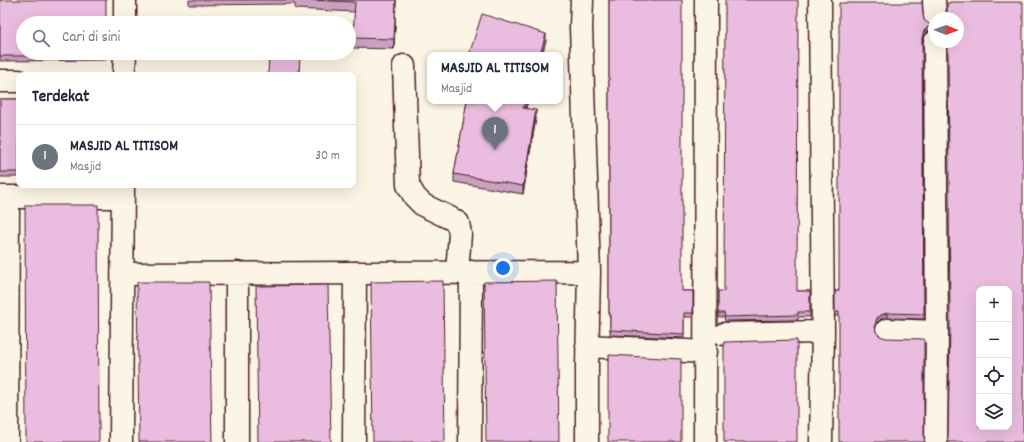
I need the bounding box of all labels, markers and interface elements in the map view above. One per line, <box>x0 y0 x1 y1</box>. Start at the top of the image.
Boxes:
north arrow <box>928 12 964 48</box>
search box <box>16 16 356 60</box>
icon: search <box>30 27 52 49</box>
text: Cari di sini <box>62 27 120 49</box>
popup <box>427 52 563 104</box>
text: MASJID AL TITISOM <box>441 58 549 80</box>
text: Masjid <box>441 80 472 99</box>
text: Terdekat <box>32 86 89 110</box>
pin: 1 <box>482 117 508 150</box>
text: MASJID AL TITISOM <box>70 136 178 158</box>
text: 1 <box>44 147 46 166</box>
text: 30 m <box>315 147 340 166</box>
text: Masjid <box>70 158 101 177</box>
your location <box>493 258 513 278</box>
map controls <box>976 286 1012 430</box>
button: + <box>976 286 1012 322</box>
button: − <box>976 322 1012 358</box>
button: locate <box>976 358 1012 394</box>
button: layers <box>976 394 1012 430</box>

